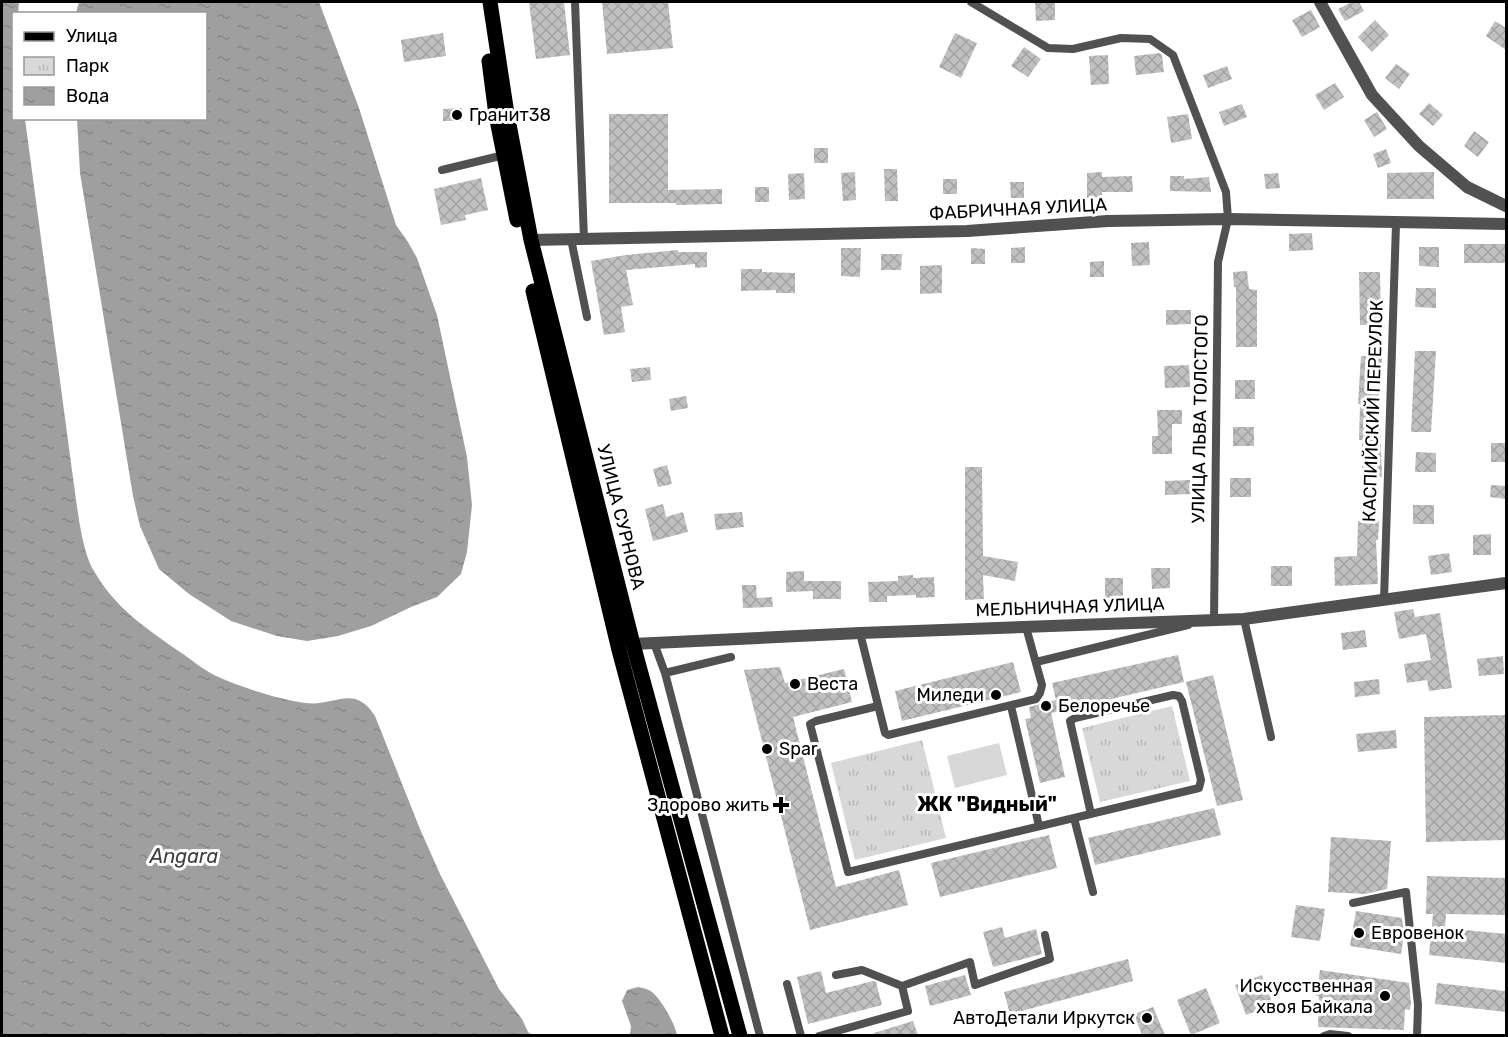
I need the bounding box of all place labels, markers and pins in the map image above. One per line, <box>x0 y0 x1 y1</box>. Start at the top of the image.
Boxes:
place label: Гранит38 <box>469 104 551 126</box>
marker: Гранит38 <box>450 108 464 122</box>
place label: Веста <box>807 673 858 695</box>
marker: Веста <box>788 677 802 691</box>
place label: Миледи <box>916 684 984 706</box>
marker: Миледи <box>989 688 1003 702</box>
place label: Белоречье <box>1058 695 1150 717</box>
marker: Белоречье <box>1039 699 1053 713</box>
place label: Spar <box>779 738 818 760</box>
marker: Spar <box>760 742 774 756</box>
place label: Здорово жить <box>647 794 769 816</box>
marker: Здорово жить <box>774 798 788 812</box>
place label: Евровенок <box>1371 922 1465 944</box>
marker: Евровенок <box>1352 926 1366 940</box>
place label: Искусственная хвоя Байкала <box>1240 975 1373 1018</box>
marker: Искусственная хвоя Байкала <box>1378 989 1392 1003</box>
place label: АвтоДетали Иркутск <box>953 1007 1135 1029</box>
marker: АвтоДетали Иркутск <box>1140 1011 1154 1025</box>

